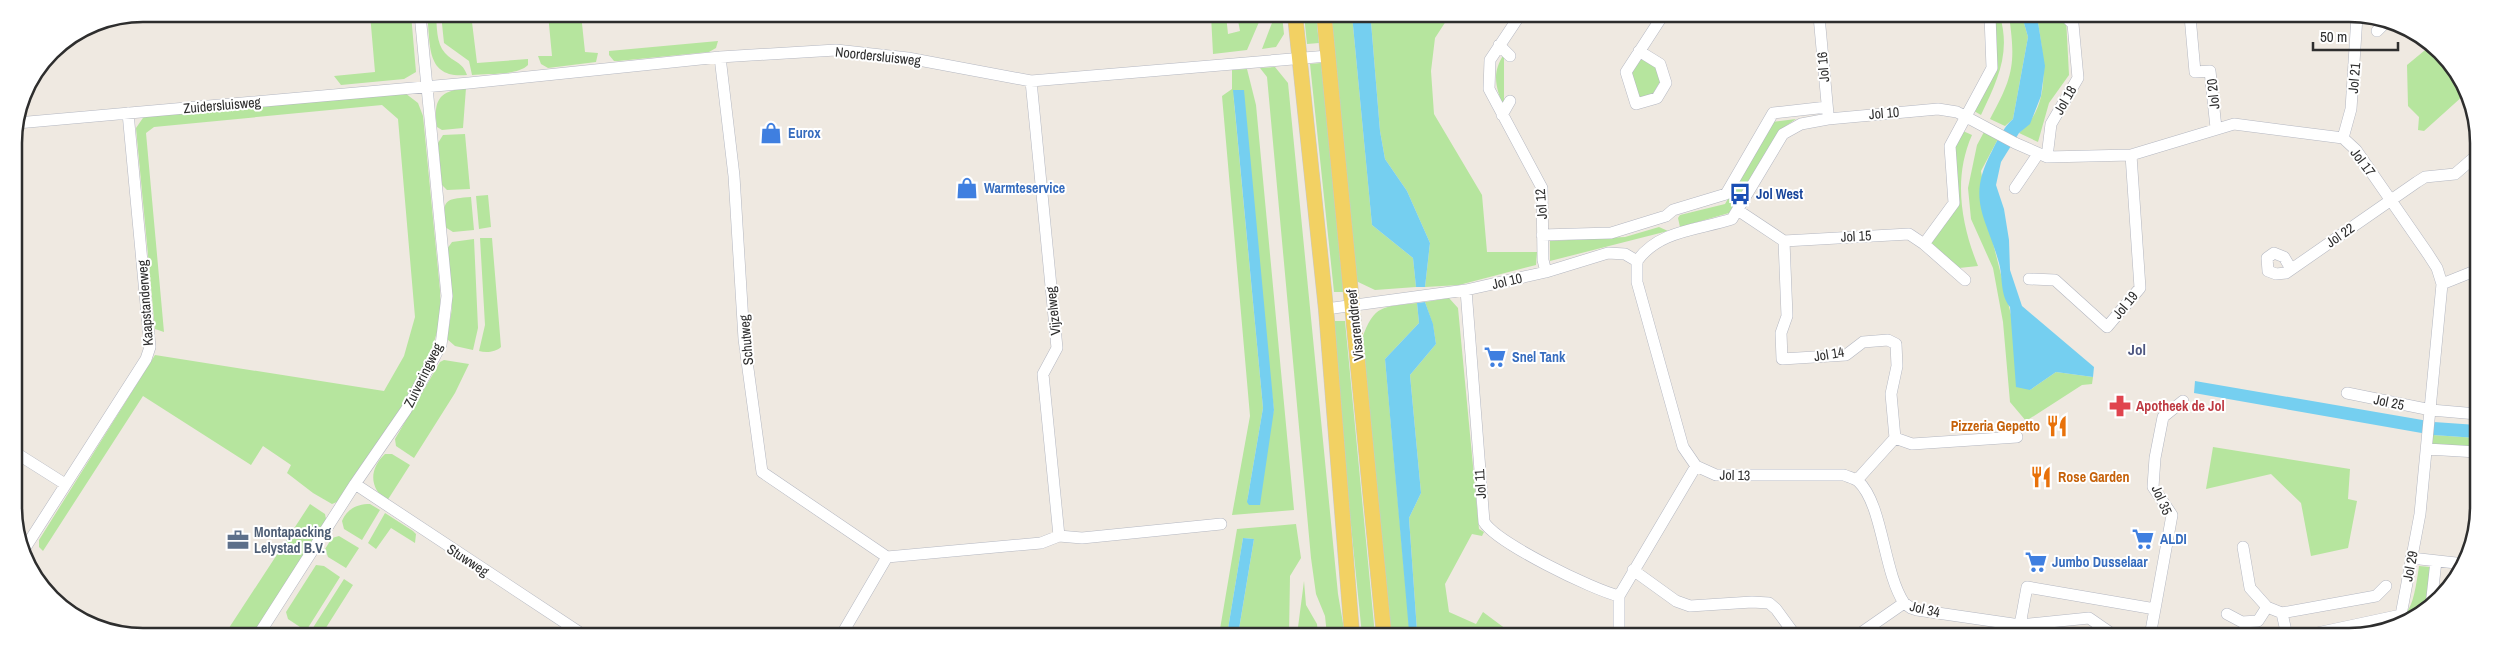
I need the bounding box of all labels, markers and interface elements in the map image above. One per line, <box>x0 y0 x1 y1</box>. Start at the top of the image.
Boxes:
scale bar <box>2313 20 2398 52</box>
text: 50 m <box>2320 26 2347 47</box>
street label: Noordersluisweg <box>834 43 922 70</box>
street label: Jol 16 <box>1813 51 1833 83</box>
street label: Jol 21 <box>2344 61 2364 94</box>
street label: Jol 20 <box>2202 78 2224 110</box>
street label: Jol 18 <box>2050 82 2080 118</box>
street label: Zuidersluisweg <box>182 93 262 117</box>
street label: Jol 10 <box>1868 103 1900 123</box>
shop icon: Eurox <box>758 120 784 146</box>
place label: Eurox <box>788 124 821 142</box>
street label: Jol 17 <box>2347 144 2379 180</box>
shop icon: Warmteservice <box>954 175 980 201</box>
place label: Warmteservice <box>984 179 1065 197</box>
bus stop icon: Jol West <box>1727 181 1753 207</box>
place label: Jol West <box>1756 185 1803 203</box>
street label: Jol 12 <box>1531 188 1551 220</box>
street label: Jol 22 <box>2322 219 2358 251</box>
street label: Jol 15 <box>1840 226 1872 246</box>
street label: Kaapstanderweg <box>133 259 157 347</box>
street label: Jol 10 <box>1490 269 1524 293</box>
street label: Vijzelweg <box>1041 285 1065 336</box>
street label: Visarenddreef <box>1342 287 1368 362</box>
street label: Jol 19 <box>2108 287 2142 323</box>
street label: Schutweg <box>735 313 757 366</box>
street label: Zuiveringweg <box>400 339 447 410</box>
district label: Jol <box>2128 339 2146 360</box>
street label: Jol 14 <box>1812 343 1846 365</box>
supermarket icon: Snel Tank <box>1482 344 1508 370</box>
place label: Snel Tank <box>1512 348 1566 366</box>
street label: Jol 25 <box>2372 390 2406 414</box>
pharmacy icon: Apotheek de Jol <box>2107 393 2133 419</box>
place label: Apotheek de Jol <box>2136 397 2225 415</box>
restaurant icon: Pizzeria Gepetto <box>2044 413 2070 439</box>
place label: Pizzeria Gepetto <box>1951 417 2040 435</box>
restaurant icon: Rose Garden <box>2028 464 2054 490</box>
street label: Jol 13 <box>1720 466 1750 484</box>
street label: Jol 11 <box>1470 468 1490 499</box>
place label: Rose Garden <box>2058 468 2129 486</box>
street label: Jol 35 <box>2148 482 2176 518</box>
place label: Montapacking Lelystad B.V. <box>254 523 331 557</box>
supermarket icon: ALDI <box>2130 526 2156 552</box>
office icon: Montapacking Lelystad B.V. <box>225 527 251 553</box>
place label: ALDI <box>2160 530 2187 548</box>
street label: Stuwweg <box>444 540 493 581</box>
supermarket icon: Jumbo Dusselaar <box>2023 549 2049 575</box>
street label: Jol 29 <box>2398 549 2422 583</box>
place label: Jumbo Dusselaar <box>2052 553 2148 571</box>
street label: Jol 34 <box>1908 597 1943 621</box>

